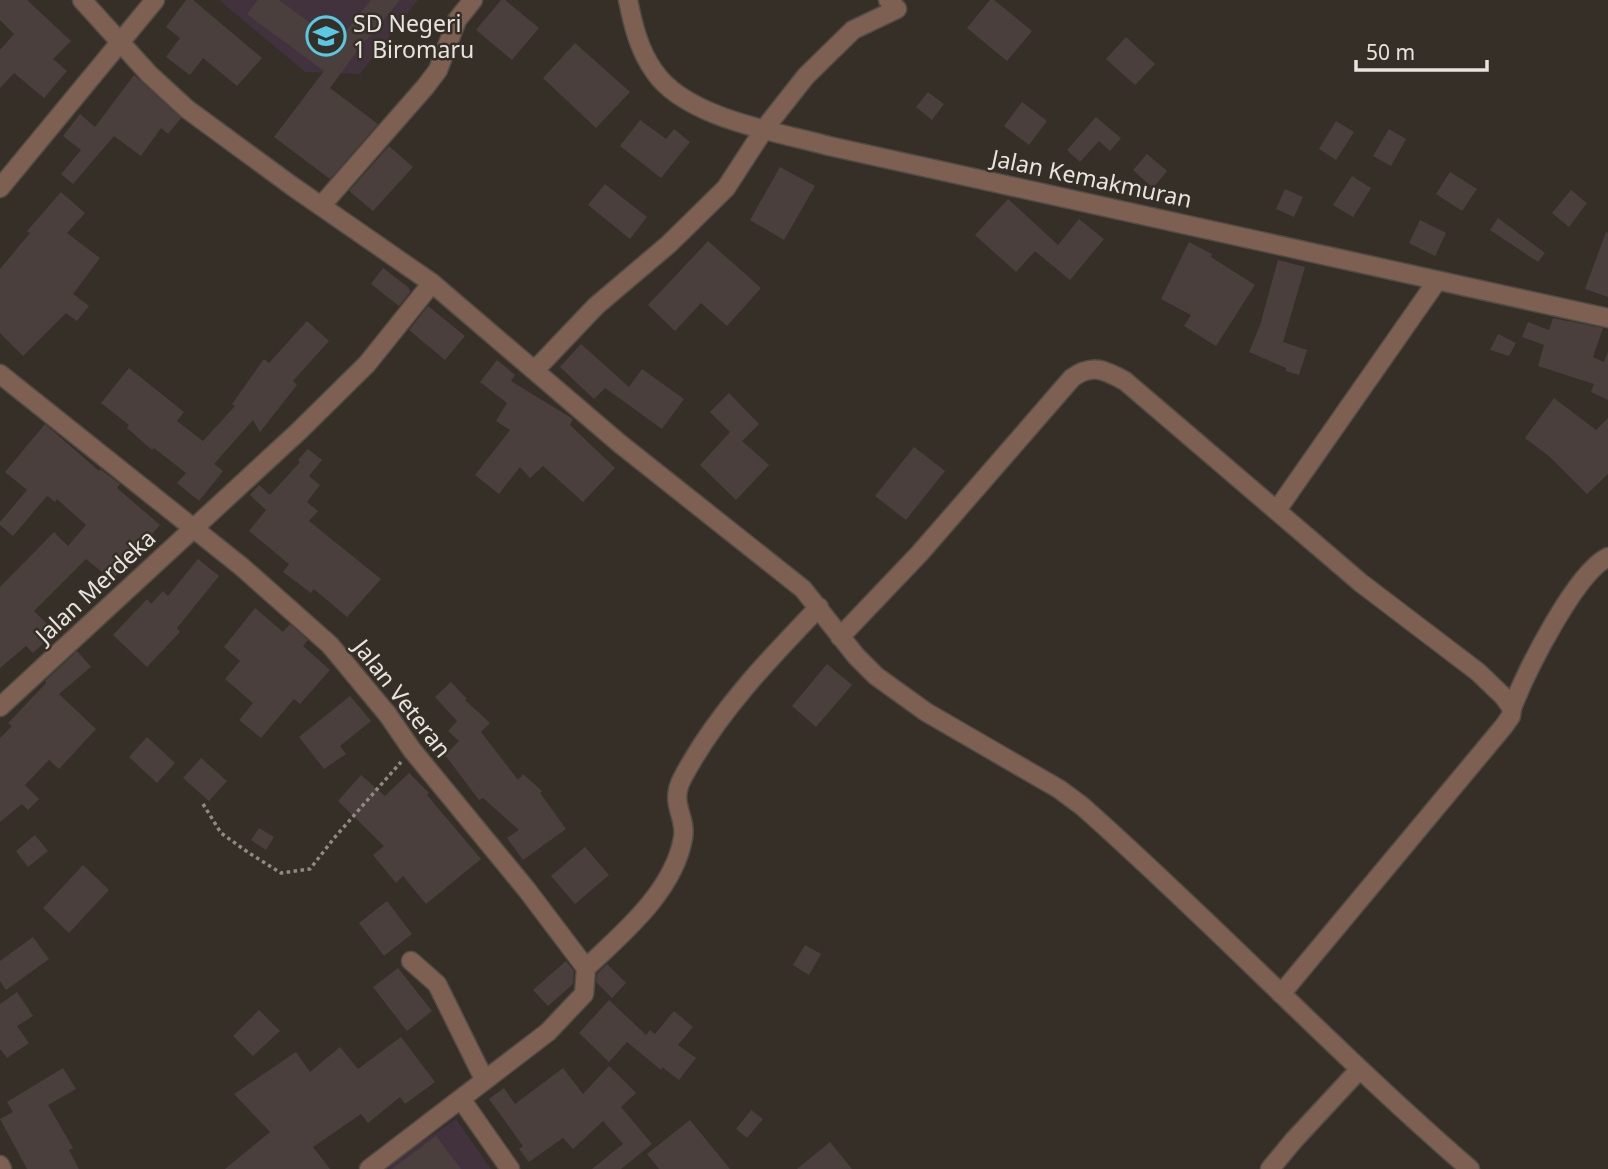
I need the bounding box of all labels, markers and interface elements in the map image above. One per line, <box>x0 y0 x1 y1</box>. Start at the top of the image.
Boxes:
place label: SD Negeri 1 Biromaru <box>353 7 474 65</box>
school or university icon: SD Negeri 1 Biromaru <box>305 15 347 57</box>
scale bar <box>1356 28 1487 72</box>
text: 50 m <box>1366 38 1415 66</box>
street label: Jalan Kemakmuran <box>987 141 1195 215</box>
street label: Jalan Merdeka <box>27 522 162 651</box>
street label: Jalan Veteran <box>345 631 459 764</box>

